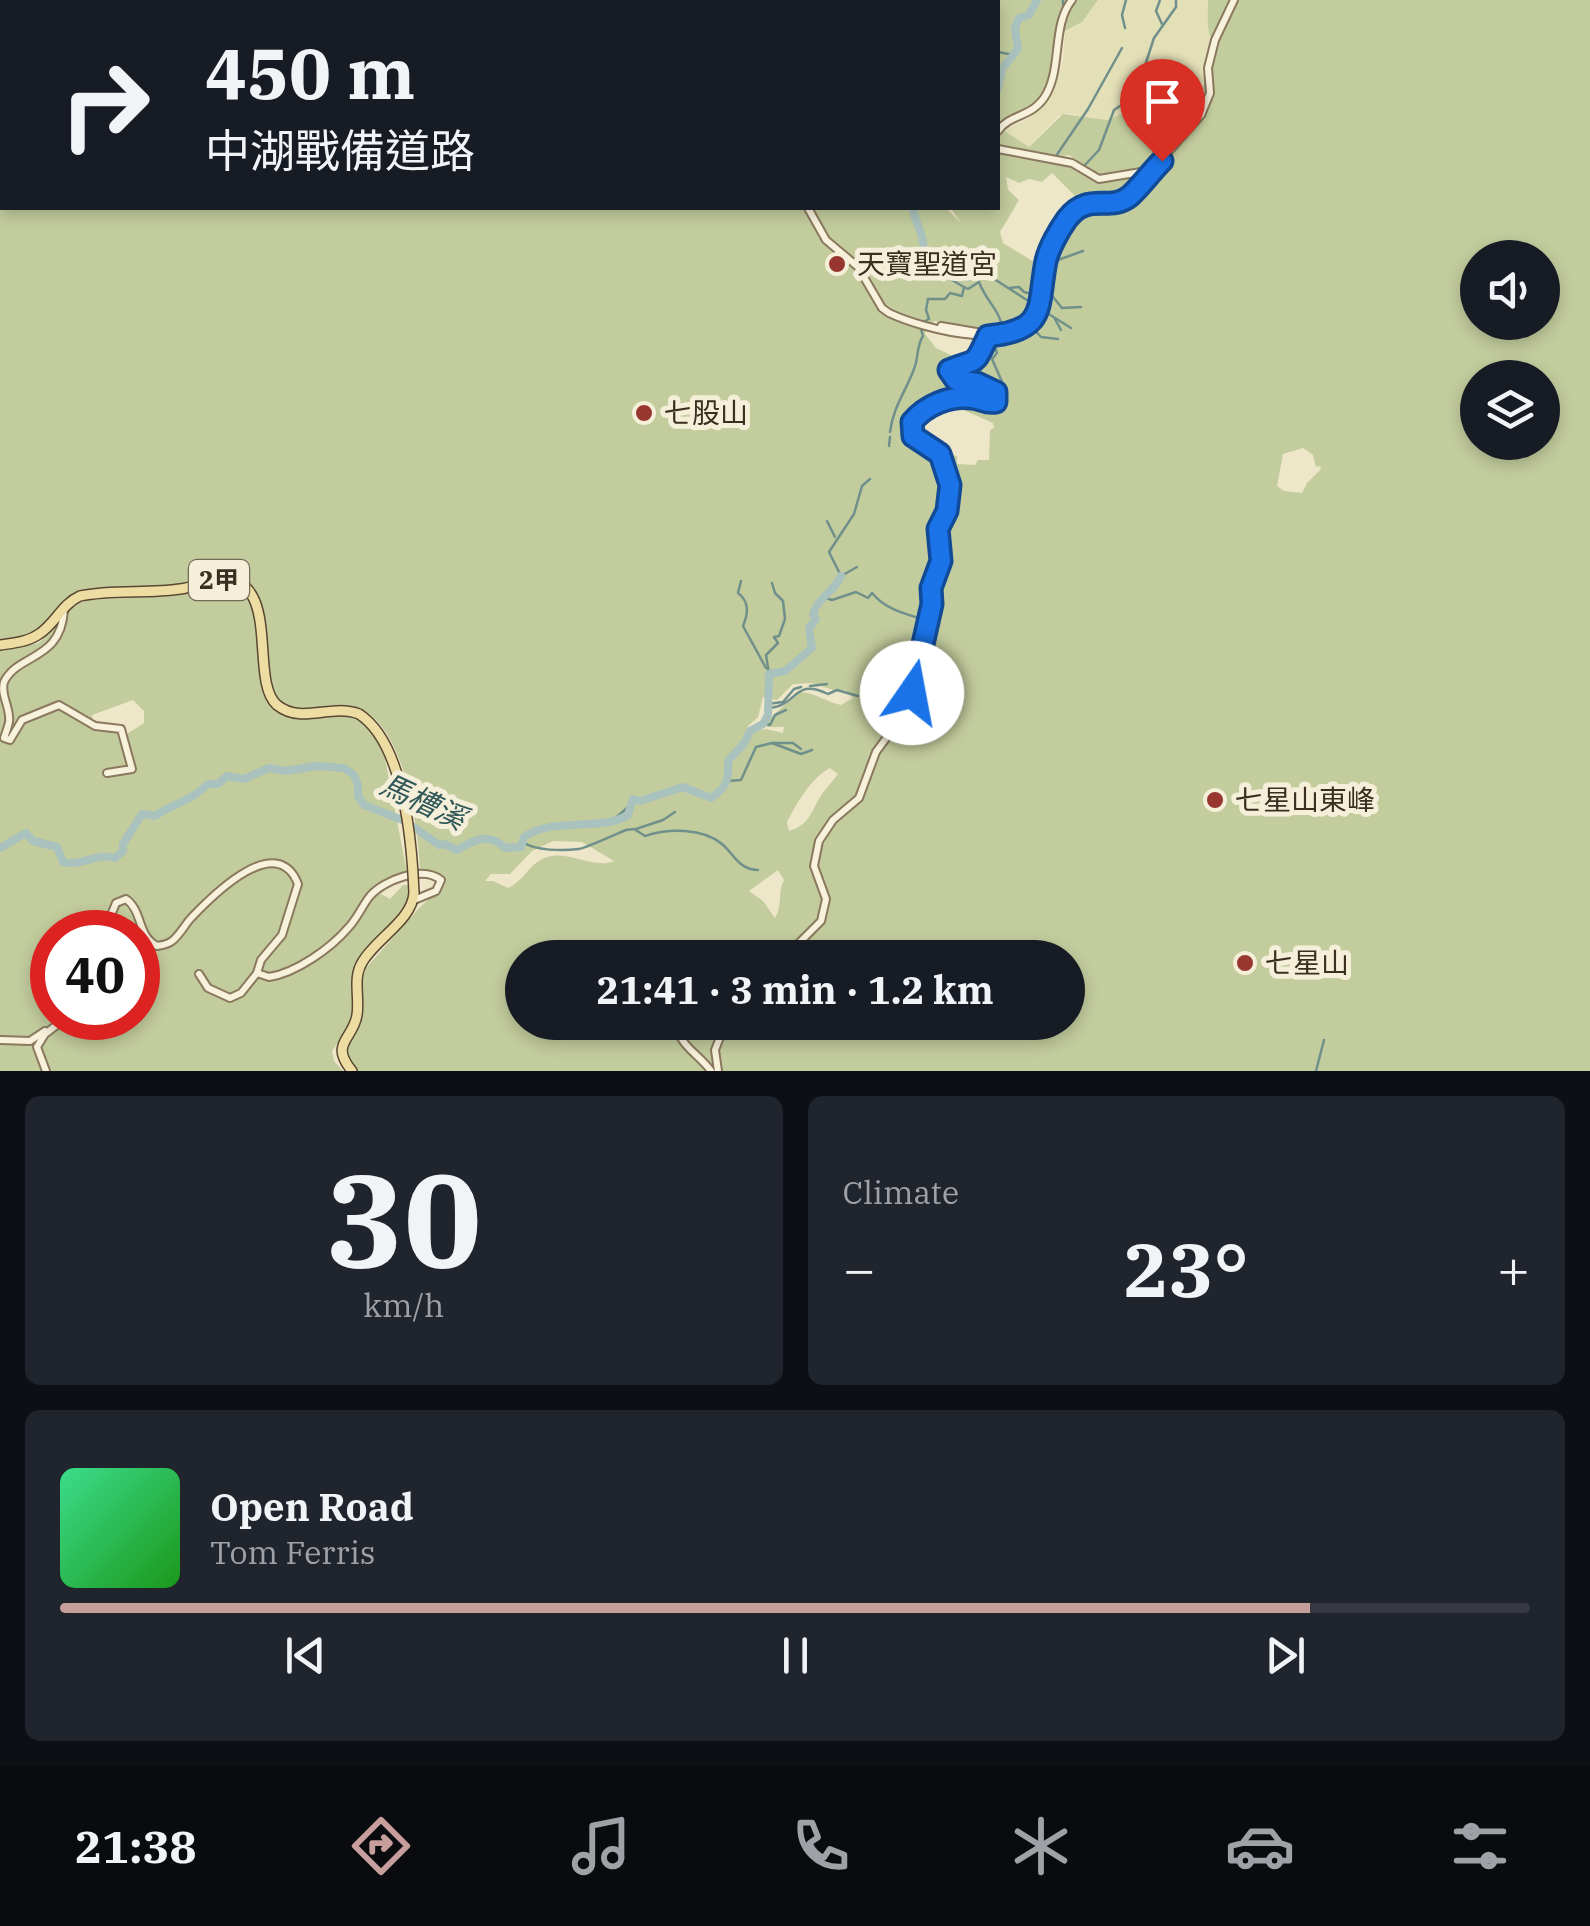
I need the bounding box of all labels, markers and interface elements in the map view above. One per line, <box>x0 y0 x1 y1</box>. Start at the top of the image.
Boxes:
text: 450 m <box>205 27 415 118</box>
icon: right <box>40 40 170 170</box>
pin <box>1120 59 1205 162</box>
icon: arrive <box>1135 74 1190 129</box>
text: 中湖戰備道路 <box>205 121 475 179</box>
map controls <box>1460 240 1560 460</box>
button: sound <box>1460 240 1560 340</box>
place label: 天寶聖道宮 <box>857 245 997 282</box>
marker: 天寶聖道宮 <box>826 253 848 275</box>
button: layers <box>1460 360 1560 460</box>
place label: 七股山 <box>664 394 748 431</box>
marker: 七股山 <box>633 402 655 424</box>
road number: 2甲 <box>189 560 249 600</box>
position arrow <box>860 641 964 745</box>
water label: 馬槽溪 <box>375 764 476 839</box>
place label: 七星山東峰 <box>1235 781 1375 818</box>
marker: 七星山東峰 <box>1204 789 1226 811</box>
speed limit sign: 40 <box>30 910 160 1040</box>
place label: 七星山 <box>1265 944 1349 981</box>
marker: 七星山 <box>1234 952 1256 974</box>
text: 21:41 · 3 min · 1.2 km <box>596 965 994 1014</box>
text: 30 <box>326 1134 482 1303</box>
text: Climate <box>843 1171 959 1213</box>
text: 23° <box>1124 1220 1249 1318</box>
text: − <box>843 1233 876 1304</box>
text: + <box>1497 1233 1530 1304</box>
text: km/h <box>363 1284 444 1326</box>
text: Open Road <box>210 1482 414 1531</box>
text: Tom Ferris <box>210 1531 375 1573</box>
icon: previous <box>278 1628 333 1683</box>
icon: pause <box>768 1628 823 1683</box>
icon: next <box>1258 1628 1313 1683</box>
icon: directions <box>346 1811 416 1881</box>
icon: music <box>566 1811 636 1881</box>
icon: phone <box>786 1811 856 1881</box>
icon: climate <box>1006 1811 1076 1881</box>
icon: car <box>1225 1811 1295 1881</box>
icon: filters <box>1445 1811 1515 1881</box>
text: 21:38 <box>75 1817 197 1875</box>

